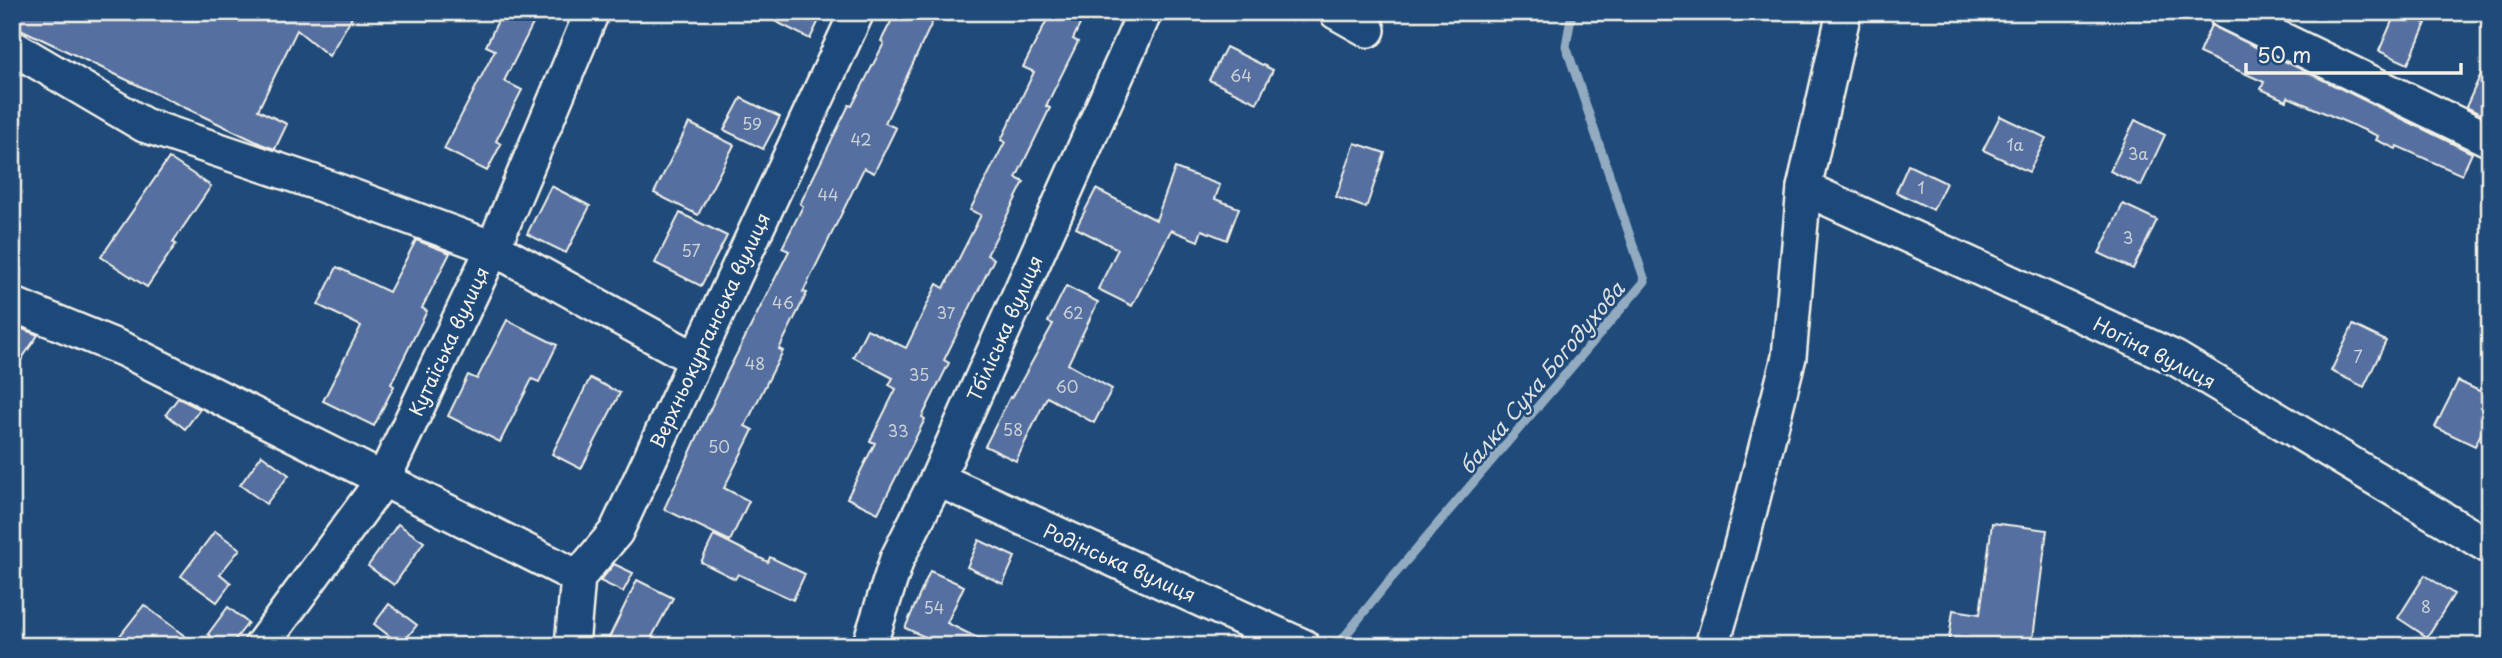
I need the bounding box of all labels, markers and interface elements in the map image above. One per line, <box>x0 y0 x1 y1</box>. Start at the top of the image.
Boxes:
scale bar <box>2246 32 2462 76</box>
text: 50 m <box>2257 38 2311 70</box>
house number: 64 <box>1230 63 1252 87</box>
house number: 59 <box>742 111 762 135</box>
house number: 42 <box>850 127 872 151</box>
house number: 1а <box>2006 132 2024 156</box>
house number: 3а <box>2128 141 2148 165</box>
house number: 1 <box>1917 175 1925 199</box>
house number: 44 <box>817 182 839 206</box>
street label: Верхньокурганська вулиця <box>642 208 776 452</box>
house number: 3 <box>2123 225 2133 249</box>
house number: 57 <box>681 238 701 262</box>
street label: Тбіліська вулиця <box>959 250 1049 406</box>
street label: Кутаїська вулиця <box>401 262 495 420</box>
water label: балка Суха Богодухова <box>1451 273 1632 480</box>
house number: 46 <box>772 290 794 314</box>
house number: 37 <box>937 300 956 324</box>
house number: 62 <box>1062 300 1084 324</box>
street label: Ногіна вулиця <box>2089 309 2221 395</box>
house number: 7 <box>2353 344 2363 368</box>
house number: 48 <box>745 351 765 375</box>
house number: 35 <box>909 362 929 386</box>
house number: 60 <box>1056 374 1078 398</box>
house number: 58 <box>1003 417 1023 441</box>
house number: 33 <box>887 418 909 442</box>
house number: 50 <box>708 434 730 458</box>
street label: Родінська вулиця <box>1039 516 1201 608</box>
house number: 8 <box>2421 594 2431 618</box>
house number: 54 <box>924 595 944 619</box>

